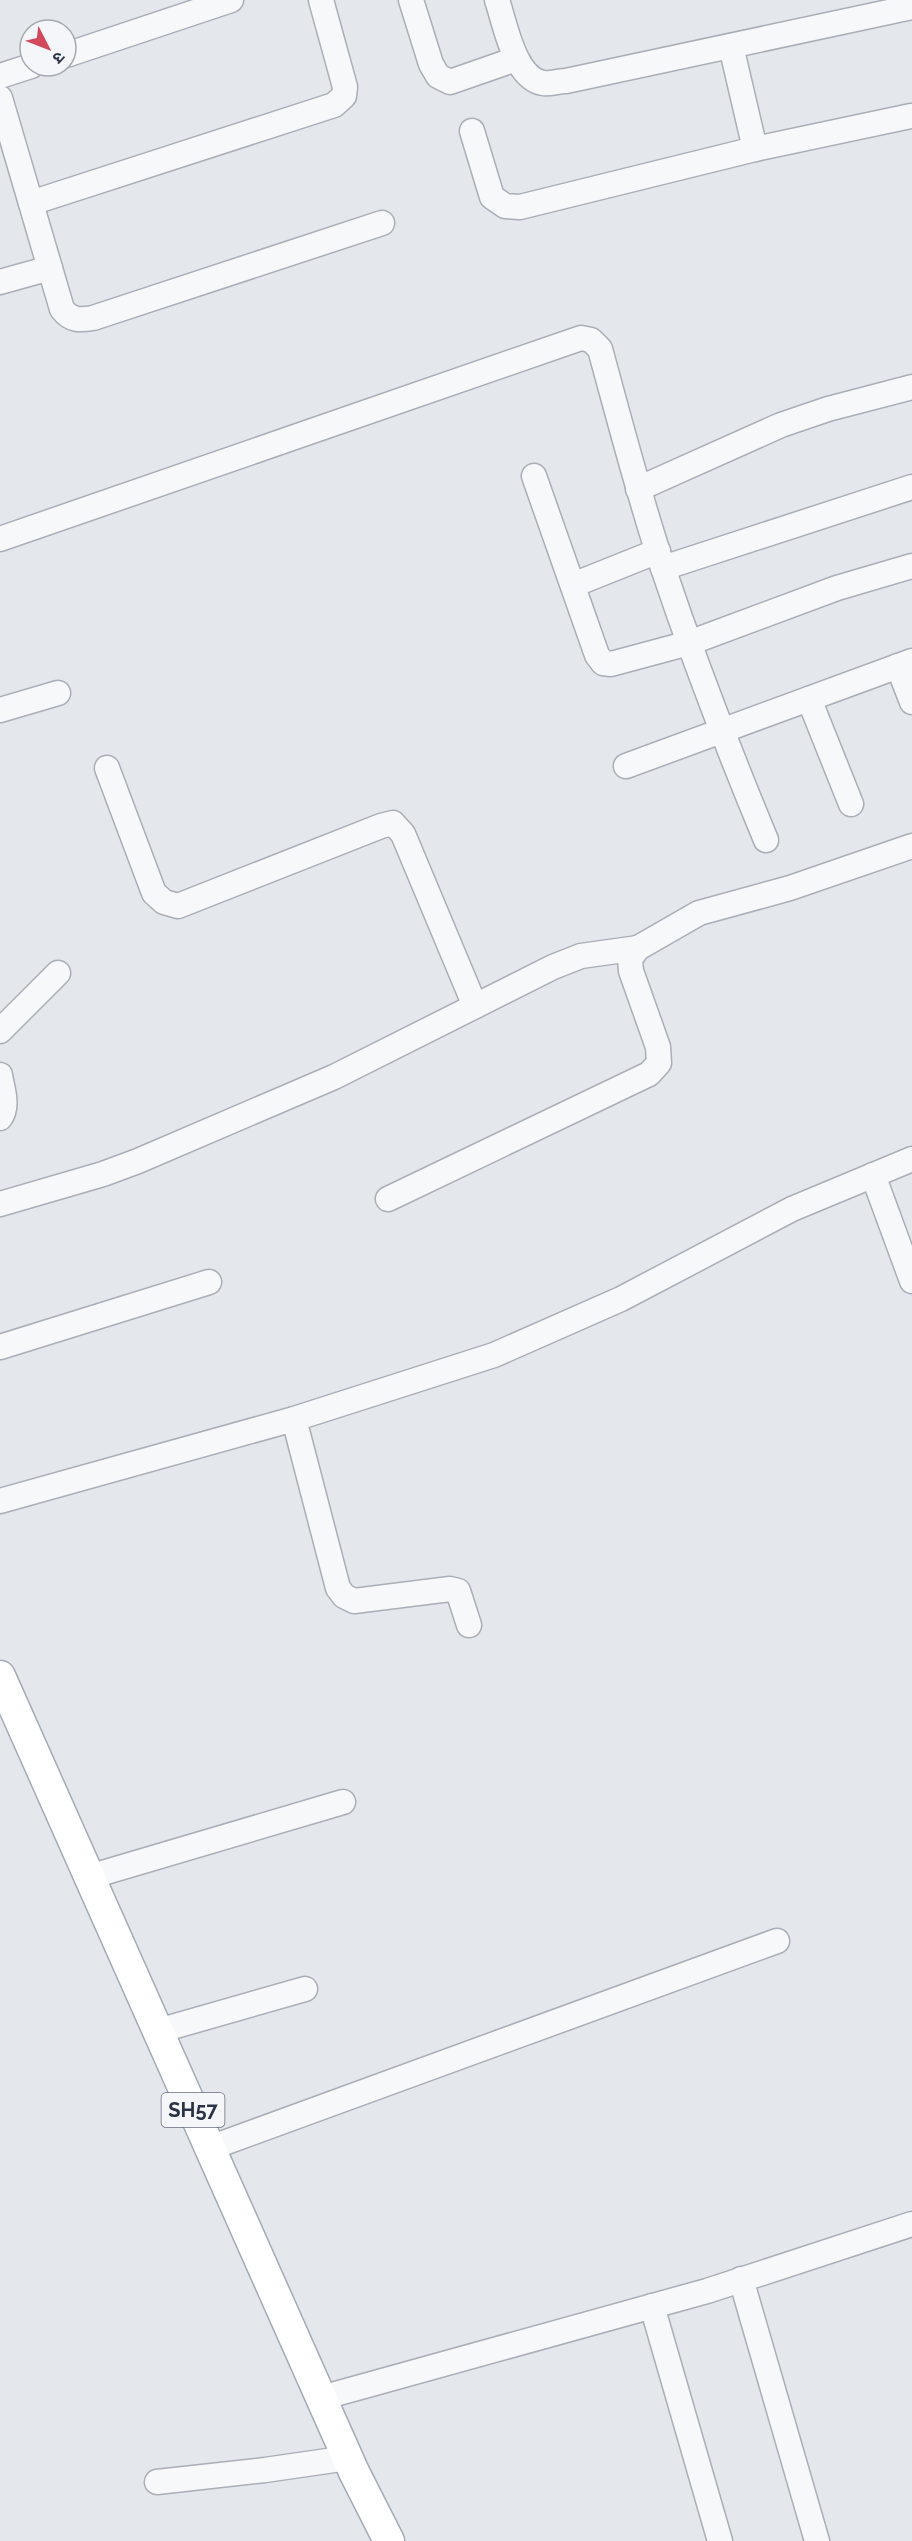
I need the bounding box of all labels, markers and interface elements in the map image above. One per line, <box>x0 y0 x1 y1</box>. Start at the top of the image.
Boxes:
north arrow <box>18 18 78 78</box>
text: उ <box>48 48 69 68</box>
road number: SH57 <box>162 2093 224 2127</box>

